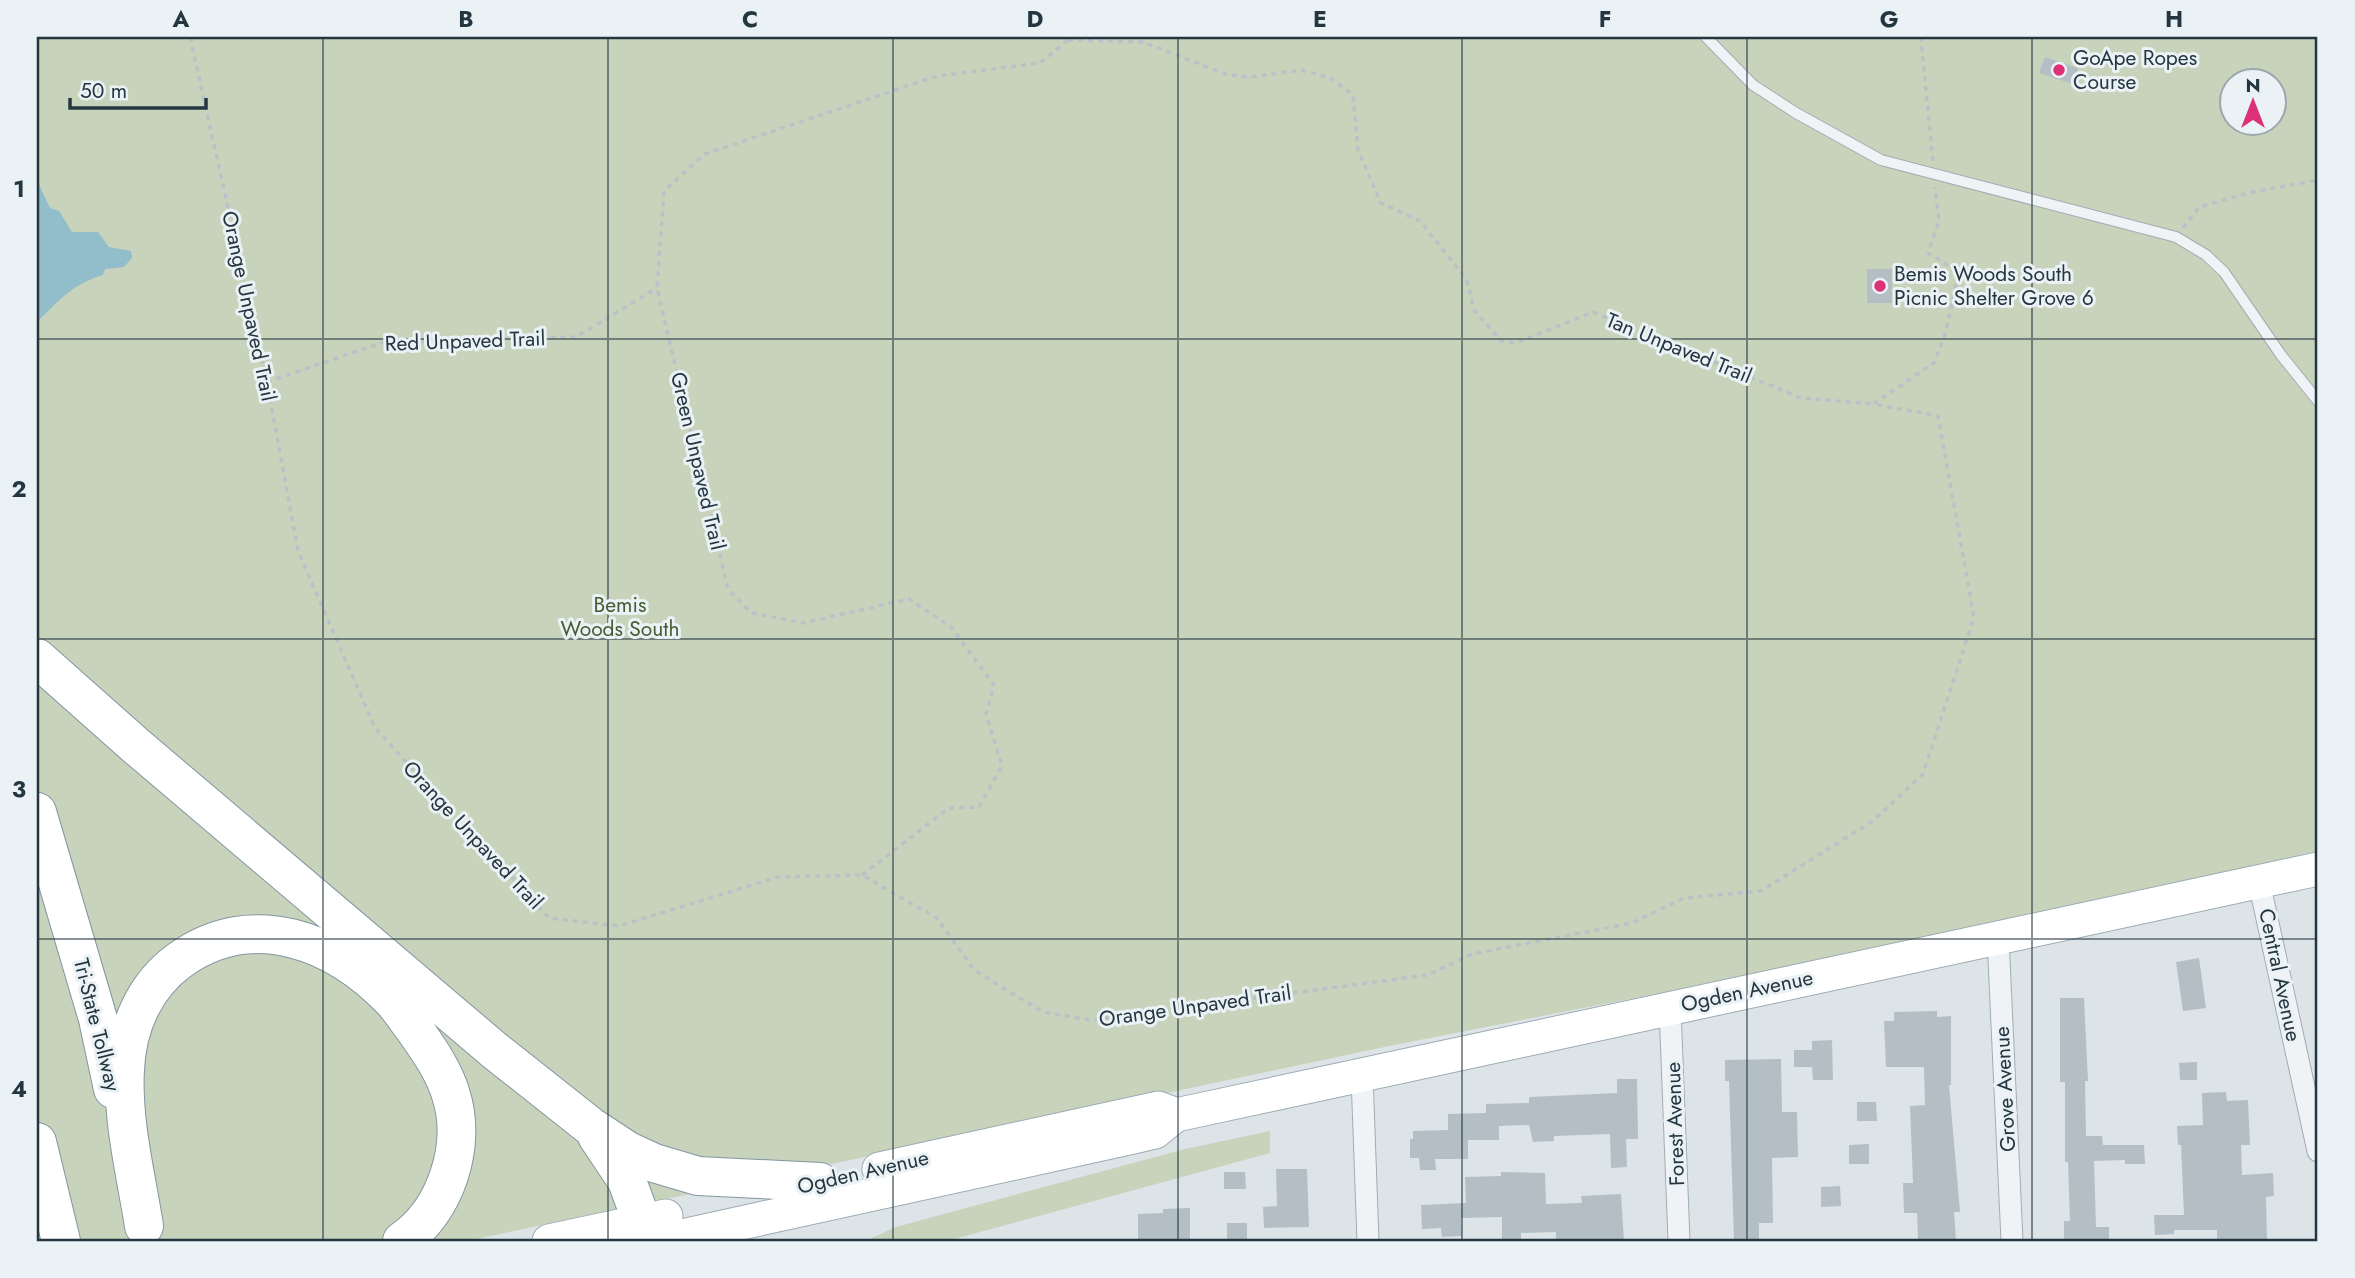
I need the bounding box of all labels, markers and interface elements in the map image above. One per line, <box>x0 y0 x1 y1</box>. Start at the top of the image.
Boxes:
text: A <box>172 2 190 36</box>
text: B <box>458 2 474 36</box>
text: C <box>742 2 758 36</box>
text: D <box>1027 2 1044 36</box>
text: E <box>1313 2 1327 36</box>
text: F <box>1599 2 1611 36</box>
text: G <box>1880 2 1898 36</box>
text: H <box>2165 2 2183 36</box>
place label: GoApe Ropes Course <box>2073 43 2197 97</box>
marker: GoApe Ropes Course <box>2051 62 2067 78</box>
scale bar <box>70 66 206 110</box>
north arrow <box>2218 66 2288 136</box>
text: N <box>2245 72 2261 99</box>
text: 50 m <box>80 76 127 106</box>
text: 1 <box>13 172 25 206</box>
street label: Orange Unpaved Trail <box>214 208 284 404</box>
place label: Bemis Woods South Picnic Shelter Grove 6 <box>1894 259 2094 313</box>
marker: Bemis Woods South Picnic Shelter Grove 6 <box>1872 278 1888 294</box>
street label: Tan Unpaved Trail <box>1602 305 1756 391</box>
street label: Red Unpaved Trail <box>384 323 546 359</box>
street label: Green Unpaved Trail <box>663 369 733 553</box>
text: 2 <box>11 472 27 506</box>
park label: Bemis Woods South <box>561 590 679 644</box>
street label: Orange Unpaved Trail <box>396 754 550 916</box>
text: 3 <box>12 772 26 806</box>
street label: Central Avenue <box>2251 906 2309 1044</box>
street label: Tri-State Tollway <box>66 955 128 1095</box>
street label: Ogden Avenue <box>1678 962 1816 1020</box>
street label: Orange Unpaved Trail <box>1097 978 1293 1034</box>
street label: Grove Avenue <box>1987 1025 2023 1153</box>
street label: Forest Avenue <box>1658 1061 1692 1187</box>
text: 4 <box>11 1072 27 1106</box>
street label: Ogden Avenue <box>794 1142 932 1202</box>

